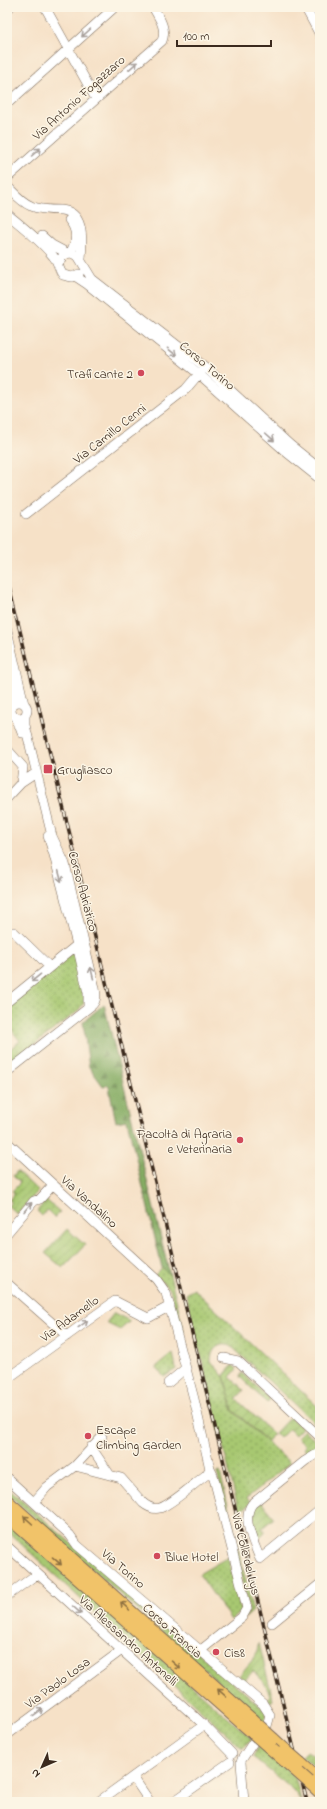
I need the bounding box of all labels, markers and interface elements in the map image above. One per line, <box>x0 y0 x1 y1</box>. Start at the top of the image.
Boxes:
scale bar <box>177 22 271 48</box>
one-way arrow <box>81 28 91 38</box>
text: 100 m <box>183 28 210 46</box>
street label: Via Antonio Fogazzaro <box>28 51 131 146</box>
one-way arrow <box>128 62 138 71</box>
one-way arrow <box>31 148 41 157</box>
street label: Corso Torino <box>175 337 239 395</box>
one-way arrow <box>167 348 178 356</box>
place label: Traficante 2 <box>67 365 134 384</box>
marker: Traficante 2 <box>136 368 146 378</box>
street label: Via Camillo Cenni <box>68 399 151 470</box>
one-way arrow <box>265 433 275 442</box>
place label: Grugliasco <box>57 761 113 781</box>
marker: Grugliasco <box>42 763 54 775</box>
street label: Corso Adriatico <box>63 849 102 934</box>
one-way arrow <box>57 869 64 882</box>
one-way arrow <box>87 966 95 979</box>
one-way arrow <box>31 974 42 983</box>
place label: Facoltà di Agraria e Veterinaria <box>136 1125 232 1159</box>
marker: Facoltà di Agraria e Veterinaria <box>235 1135 245 1145</box>
street label: Via Vandalino <box>56 1171 122 1233</box>
one-way arrow <box>24 1202 33 1212</box>
street label: Via Adamello <box>36 1291 103 1348</box>
one-way arrow <box>77 1320 88 1328</box>
place label: Escape Climbing Garden <box>96 1421 181 1456</box>
marker: Escape Climbing Garden <box>83 1431 93 1441</box>
street label: Via Colle del Lys <box>225 1511 265 1598</box>
one-way arrow <box>22 1515 33 1524</box>
street label: Via Torino <box>96 1544 149 1594</box>
place label: Blue Hotel <box>164 1548 218 1567</box>
marker: Blue Hotel <box>152 1551 162 1561</box>
one-way arrow <box>52 1556 62 1565</box>
street label: Via Alessandro Antonelli <box>73 1591 182 1691</box>
street label: Corso Francia <box>138 1599 206 1663</box>
one-way arrow <box>120 1601 130 1610</box>
one-way arrow <box>72 1606 83 1615</box>
place label: Cis8 <box>224 1644 245 1663</box>
marker: Cis8 <box>211 1647 221 1657</box>
street label: Via Paolo Losa <box>20 1653 95 1714</box>
one-way arrow <box>170 1660 180 1669</box>
one-way arrow <box>217 1688 227 1697</box>
one-way arrow <box>33 1707 44 1716</box>
north arrow <box>22 1747 62 1787</box>
text: N <box>27 1765 44 1782</box>

